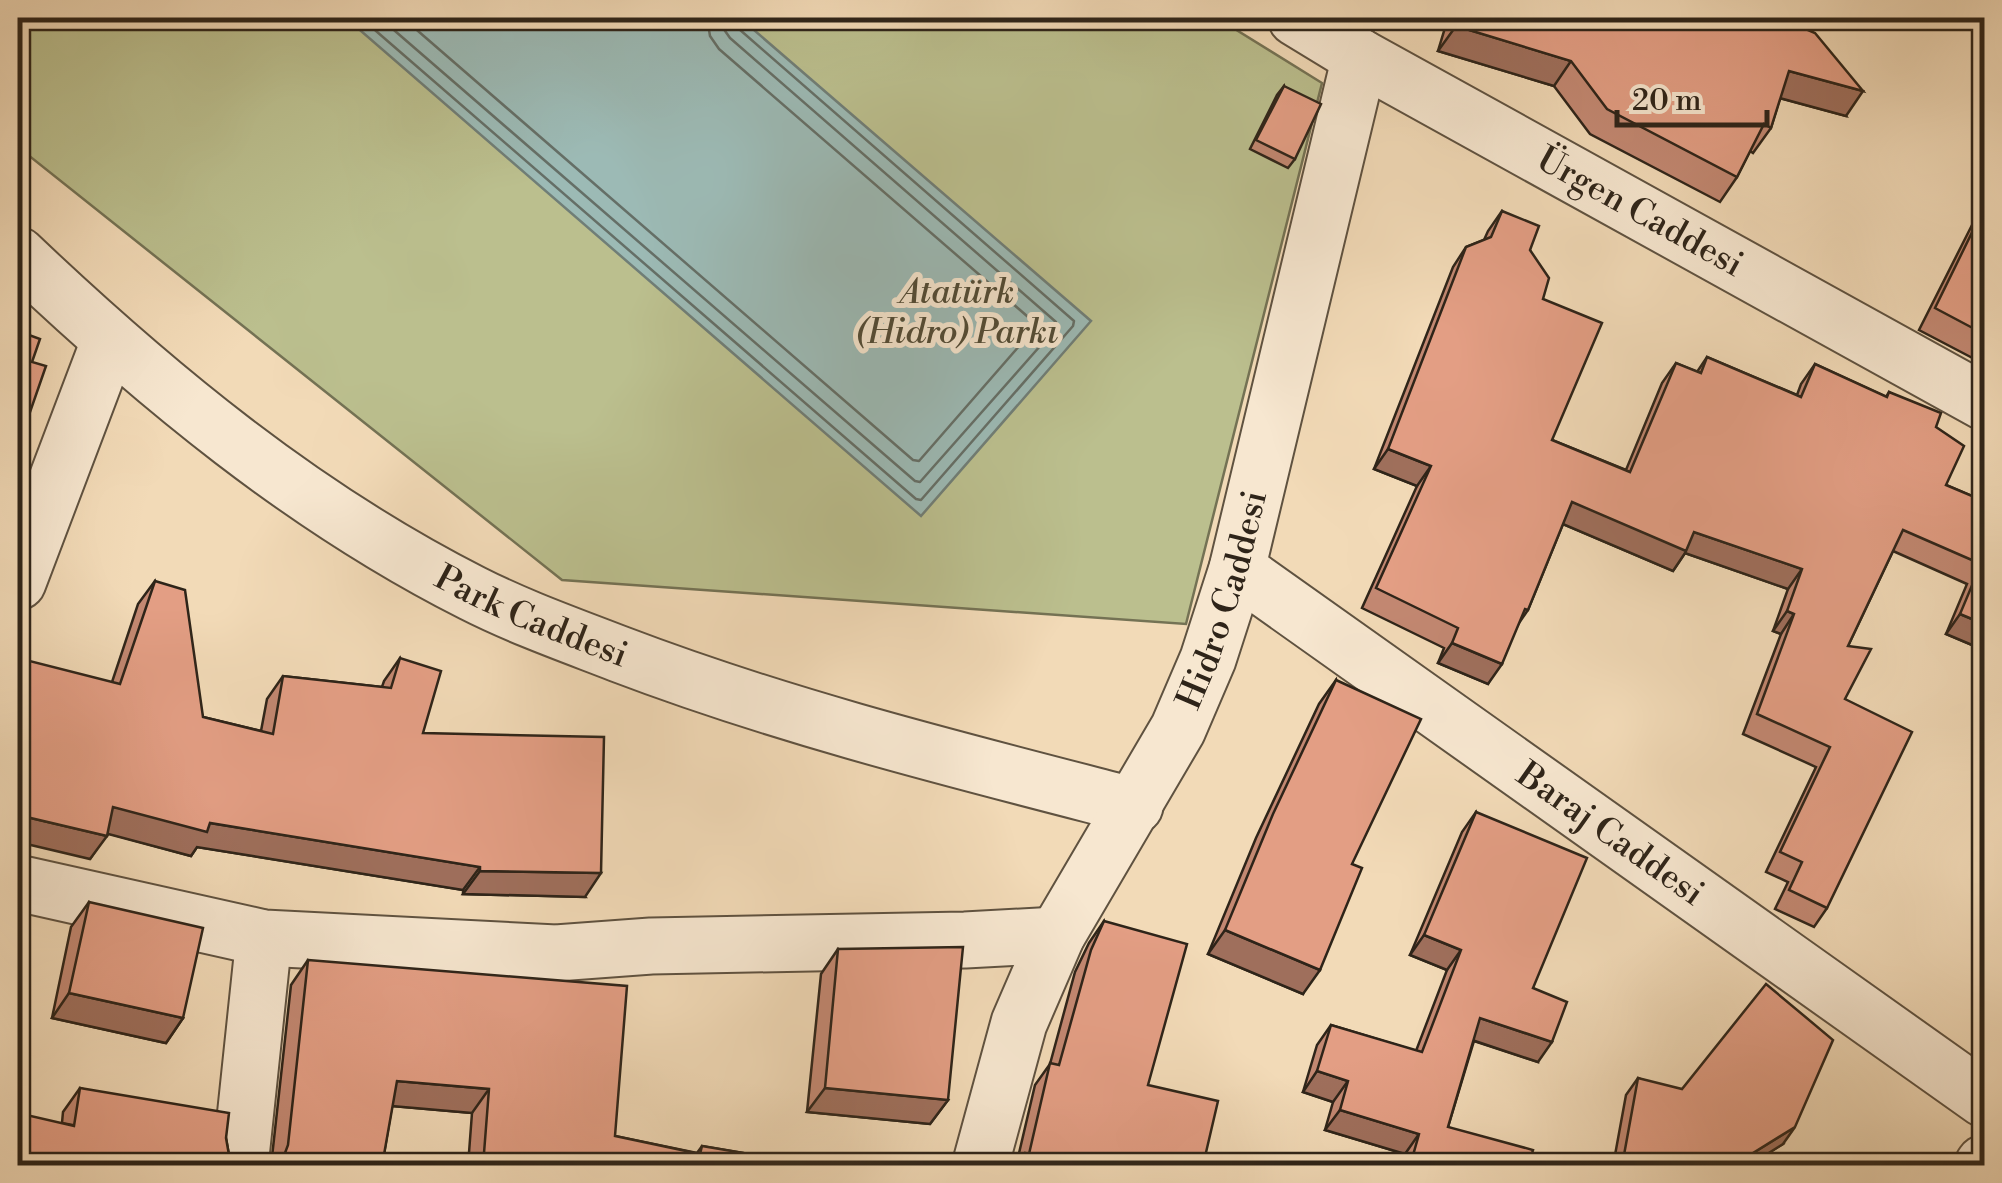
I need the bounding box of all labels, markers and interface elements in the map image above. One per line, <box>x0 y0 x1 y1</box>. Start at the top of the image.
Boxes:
scale bar <box>1617 65 1767 127</box>
text: 20 m <box>1632 82 1701 120</box>
street label: Ürgen Caddesi <box>1529 136 1751 286</box>
park label: Atatürk (Hidro) Parkı <box>856 271 1058 354</box>
street label: Hidro Caddesi <box>1167 486 1277 716</box>
street label: Park Caddesi <box>427 556 634 677</box>
street label: Baraj Caddesi <box>1508 752 1713 915</box>

